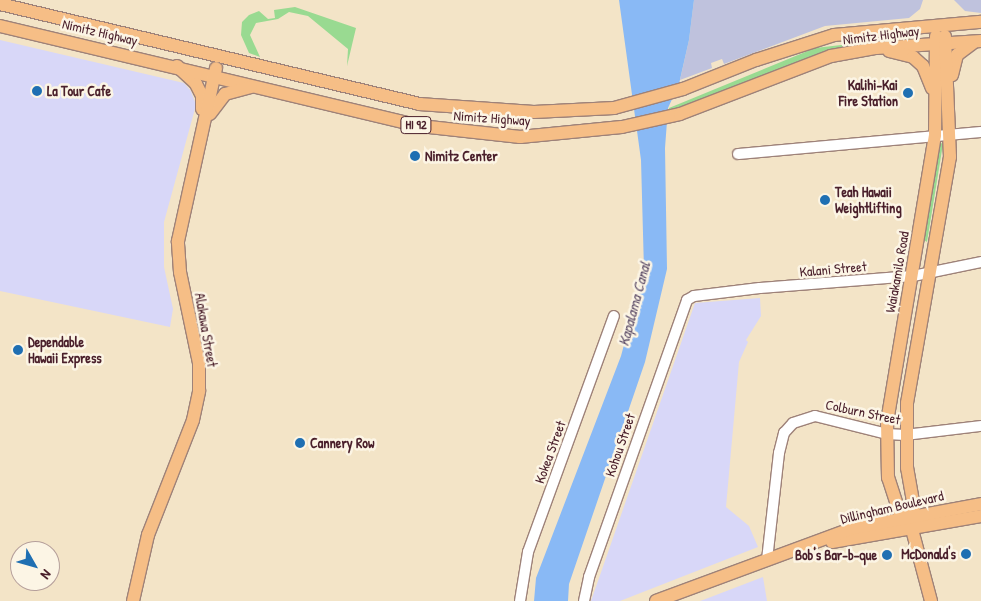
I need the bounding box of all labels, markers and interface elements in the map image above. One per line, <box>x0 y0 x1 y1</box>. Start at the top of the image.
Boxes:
street label: Nimitz Highway <box>61 15 139 49</box>
street label: Nimitz Highway <box>842 22 920 48</box>
place label: Kalihi-Kai Fire Station <box>839 77 898 110</box>
place label: La Tour Cafe <box>47 83 111 99</box>
marker: La Tour Cafe <box>31 85 43 97</box>
marker: Kalihi-Kai Fire Station <box>902 87 914 99</box>
street label: Nimitz Highway <box>453 107 531 129</box>
road number: HI 92 <box>400 116 432 134</box>
place label: Nimitz Center <box>425 148 498 164</box>
marker: Nimitz Center <box>409 150 421 162</box>
place label: Teah Hawaii Weightlifting <box>835 184 902 216</box>
marker: Teah Hawaii Weightlifting <box>819 194 831 206</box>
street label: Waiakamilo Road <box>882 230 912 314</box>
street label: Kalani Street <box>799 258 867 280</box>
water label: Kapalama Canal <box>614 260 654 348</box>
street label: Alakawa Street <box>191 292 221 368</box>
place label: Dependable Hawaii Express <box>28 334 102 367</box>
marker: Dependable Hawaii Express <box>12 344 24 356</box>
street label: Colburn Street <box>824 396 902 428</box>
street label: Kohou Street <box>601 411 639 479</box>
street label: Kokea Street <box>531 418 569 486</box>
place label: Cannery Row <box>310 435 374 451</box>
marker: Cannery Row <box>294 437 306 449</box>
street label: Dillingham Boulevard <box>839 487 945 527</box>
north arrow <box>10 541 60 591</box>
place label: McDonald's <box>901 546 956 562</box>
place label: Bob's Bar-b-que <box>795 547 877 563</box>
marker: McDonald's <box>960 548 972 560</box>
marker: Bob's Bar-b-que <box>881 549 893 561</box>
text: N <box>37 566 56 584</box>

